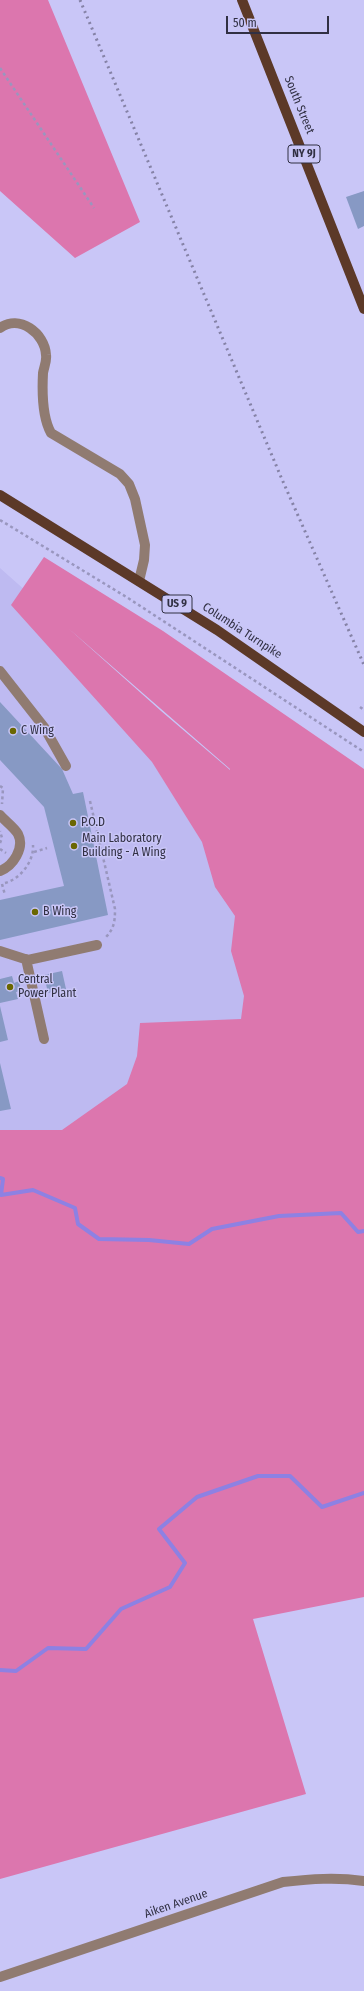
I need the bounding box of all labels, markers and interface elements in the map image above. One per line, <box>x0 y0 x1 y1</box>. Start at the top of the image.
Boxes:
scale bar <box>228 8 331 34</box>
text: 50 m <box>233 16 257 30</box>
street label: South Street <box>281 74 317 136</box>
road number: NY 9J <box>288 145 320 163</box>
road number: US 9 <box>162 595 192 613</box>
street label: Columbia Turnpike <box>200 600 284 662</box>
place label: C Wing <box>21 724 54 738</box>
marker: C Wing <box>8 726 18 736</box>
place label: P.O.D <box>81 816 105 830</box>
marker: P.O.D <box>68 818 78 828</box>
place label: Main Laboratory Building - A Wing <box>82 832 166 860</box>
marker: Main Laboratory Building - A Wing <box>69 841 79 851</box>
place label: B Wing <box>43 905 76 919</box>
marker: B Wing <box>30 907 40 917</box>
place label: Central Power Plant <box>18 973 76 1001</box>
marker: Central Power Plant <box>5 982 15 992</box>
street label: Aiken Avenue <box>142 1886 210 1922</box>

